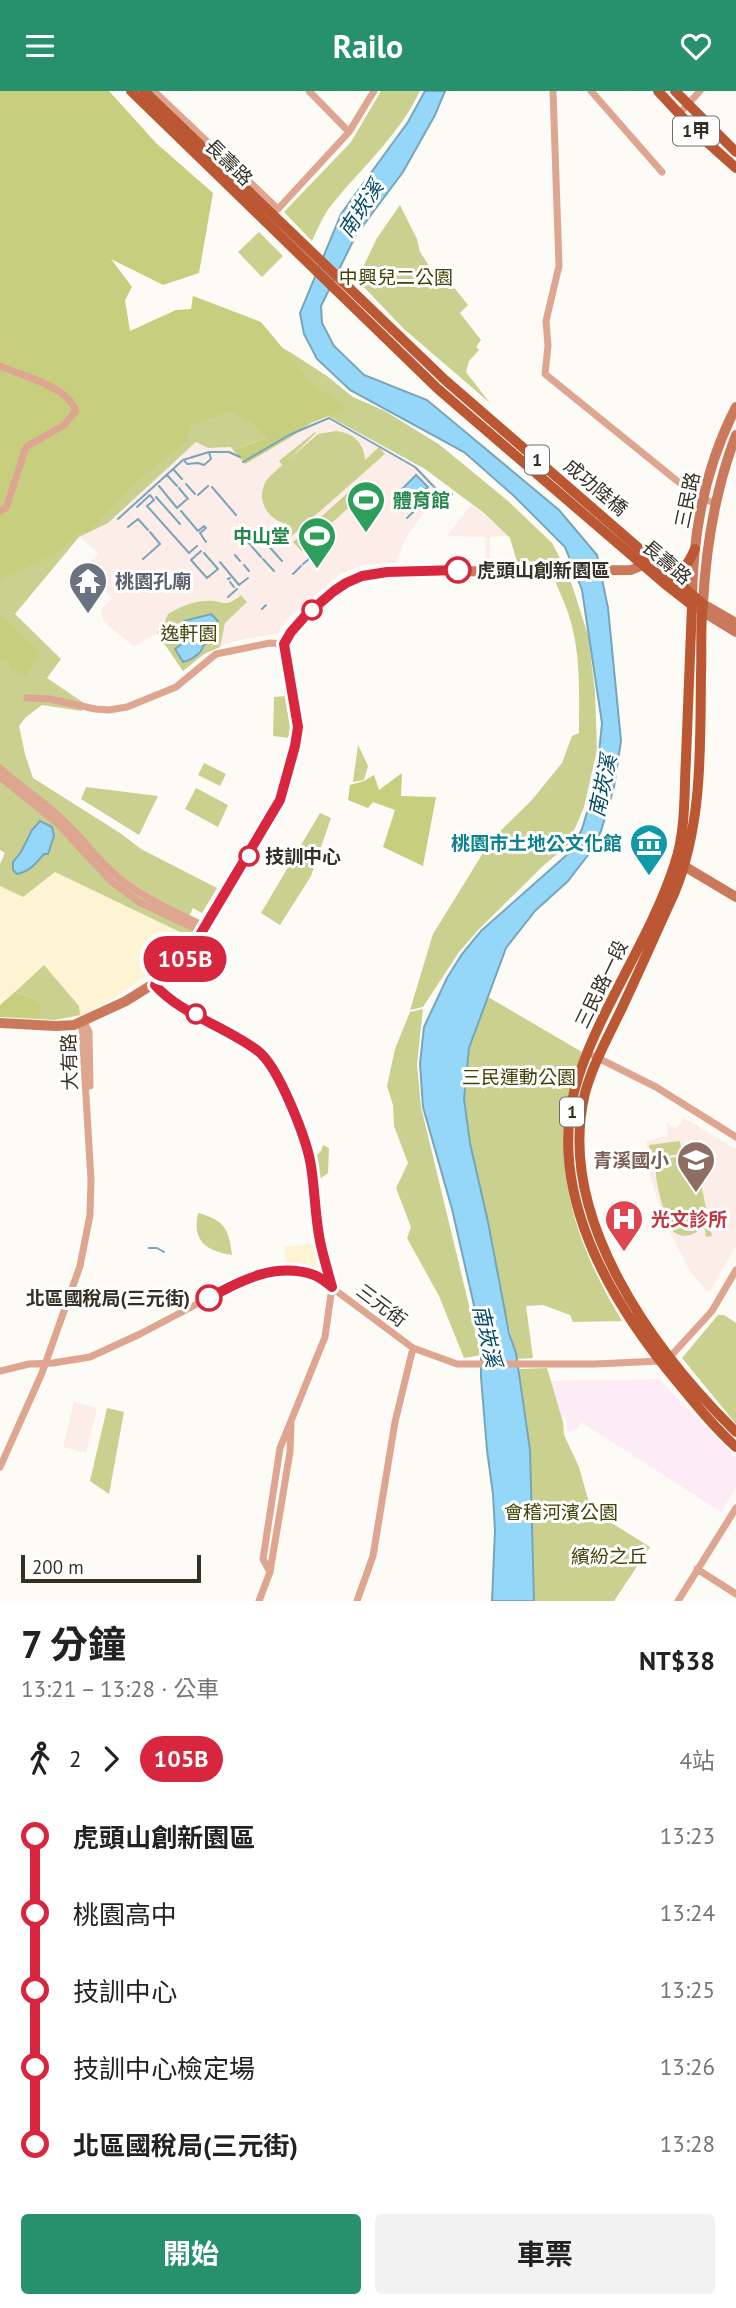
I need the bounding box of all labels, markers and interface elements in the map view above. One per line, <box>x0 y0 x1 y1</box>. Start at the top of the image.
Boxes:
text: Railo <box>333 25 403 67</box>
icon: menu <box>21 27 59 65</box>
icon: heart <box>677 27 715 65</box>
road number: 1甲 <box>673 117 719 146</box>
street label: 長壽路 <box>200 134 258 190</box>
water label: 南崁溪 <box>332 172 391 242</box>
park label: 中興兒二公園 <box>339 265 453 289</box>
road number: 1 <box>525 445 549 475</box>
street label: 成功陸橋 <box>559 453 633 521</box>
street label: 三民路 <box>669 470 705 530</box>
sports icon: 體育館 <box>345 479 387 534</box>
place label: 體育館 <box>393 488 450 512</box>
sports icon: 中山堂 <box>296 515 338 570</box>
place label: 中山堂 <box>233 524 290 548</box>
street label: 長壽路 <box>637 534 697 590</box>
marker: 虎頭山創新園區 <box>445 557 471 583</box>
place label: 虎頭山創新園區 <box>477 558 610 582</box>
temple icon: 桃園孔廟 <box>67 560 109 615</box>
place label: 桃園孔廟 <box>115 569 191 593</box>
unlabelled marker <box>302 600 322 620</box>
park label: 逸軒園 <box>160 621 218 645</box>
water label: 南崁溪 <box>583 749 623 820</box>
museum icon: 桃園市土地公文化館 <box>628 822 670 877</box>
place label: 桃園市土地公文化館 <box>451 831 622 855</box>
place label: 技訓中心 <box>265 844 341 868</box>
marker: 技訓中心 <box>239 846 259 866</box>
line badge: 105B <box>136 936 234 982</box>
street label: 三民路一段 <box>569 936 633 1032</box>
text: 105B <box>157 943 213 974</box>
unlabelled marker <box>186 1004 206 1024</box>
street label: 大有路 <box>56 1033 82 1091</box>
park label: 三民運動公園 <box>462 1065 576 1089</box>
road number: 1 <box>560 1097 584 1127</box>
school or university icon: 青溪國小 <box>675 1139 717 1194</box>
place label: 青溪國小 <box>593 1148 669 1172</box>
hospital icon: 光文診所 <box>603 1198 645 1253</box>
place label: 光文診所 <box>651 1207 727 1231</box>
street label: 三元街 <box>352 1278 412 1332</box>
marker: 北區國稅局(三元街) <box>196 1285 222 1311</box>
place label: 北區國稅局(三元街) <box>26 1286 190 1310</box>
water label: 南崁溪 <box>467 1302 508 1373</box>
park label: 會稽河濱公園 <box>504 1500 618 1524</box>
park label: 繽紛之丘 <box>571 1544 647 1568</box>
scale bar <box>21 1552 201 1584</box>
text: 200 m <box>32 1555 84 1579</box>
text: 7 分鐘 <box>21 1619 126 1668</box>
text: NT$38 <box>639 1644 715 1677</box>
text: 13:21 – 13:28 · 公車 <box>21 1674 220 1703</box>
icon: walk <box>21 1740 59 1778</box>
icon: forward <box>92 1740 130 1778</box>
text: 105B <box>154 1743 209 1774</box>
text: 2 <box>69 1744 82 1773</box>
text: 4站 <box>679 1746 715 1775</box>
text: 虎頭山創新園區 <box>73 1821 255 1854</box>
text: 13:23 <box>660 1821 715 1850</box>
text: 桃園高中 <box>73 1898 177 1931</box>
text: 13:24 <box>660 1898 715 1927</box>
text: 技訓中心 <box>73 1975 177 2008</box>
text: 13:25 <box>660 1975 715 2004</box>
text: 技訓中心檢定場 <box>73 2052 255 2085</box>
text: 13:26 <box>660 2052 715 2081</box>
text: 北區國稅局(三元街) <box>73 2129 298 2162</box>
text: 13:28 <box>660 2129 715 2158</box>
button: 開始 <box>21 2214 361 2294</box>
button: 車票 <box>375 2214 715 2294</box>

